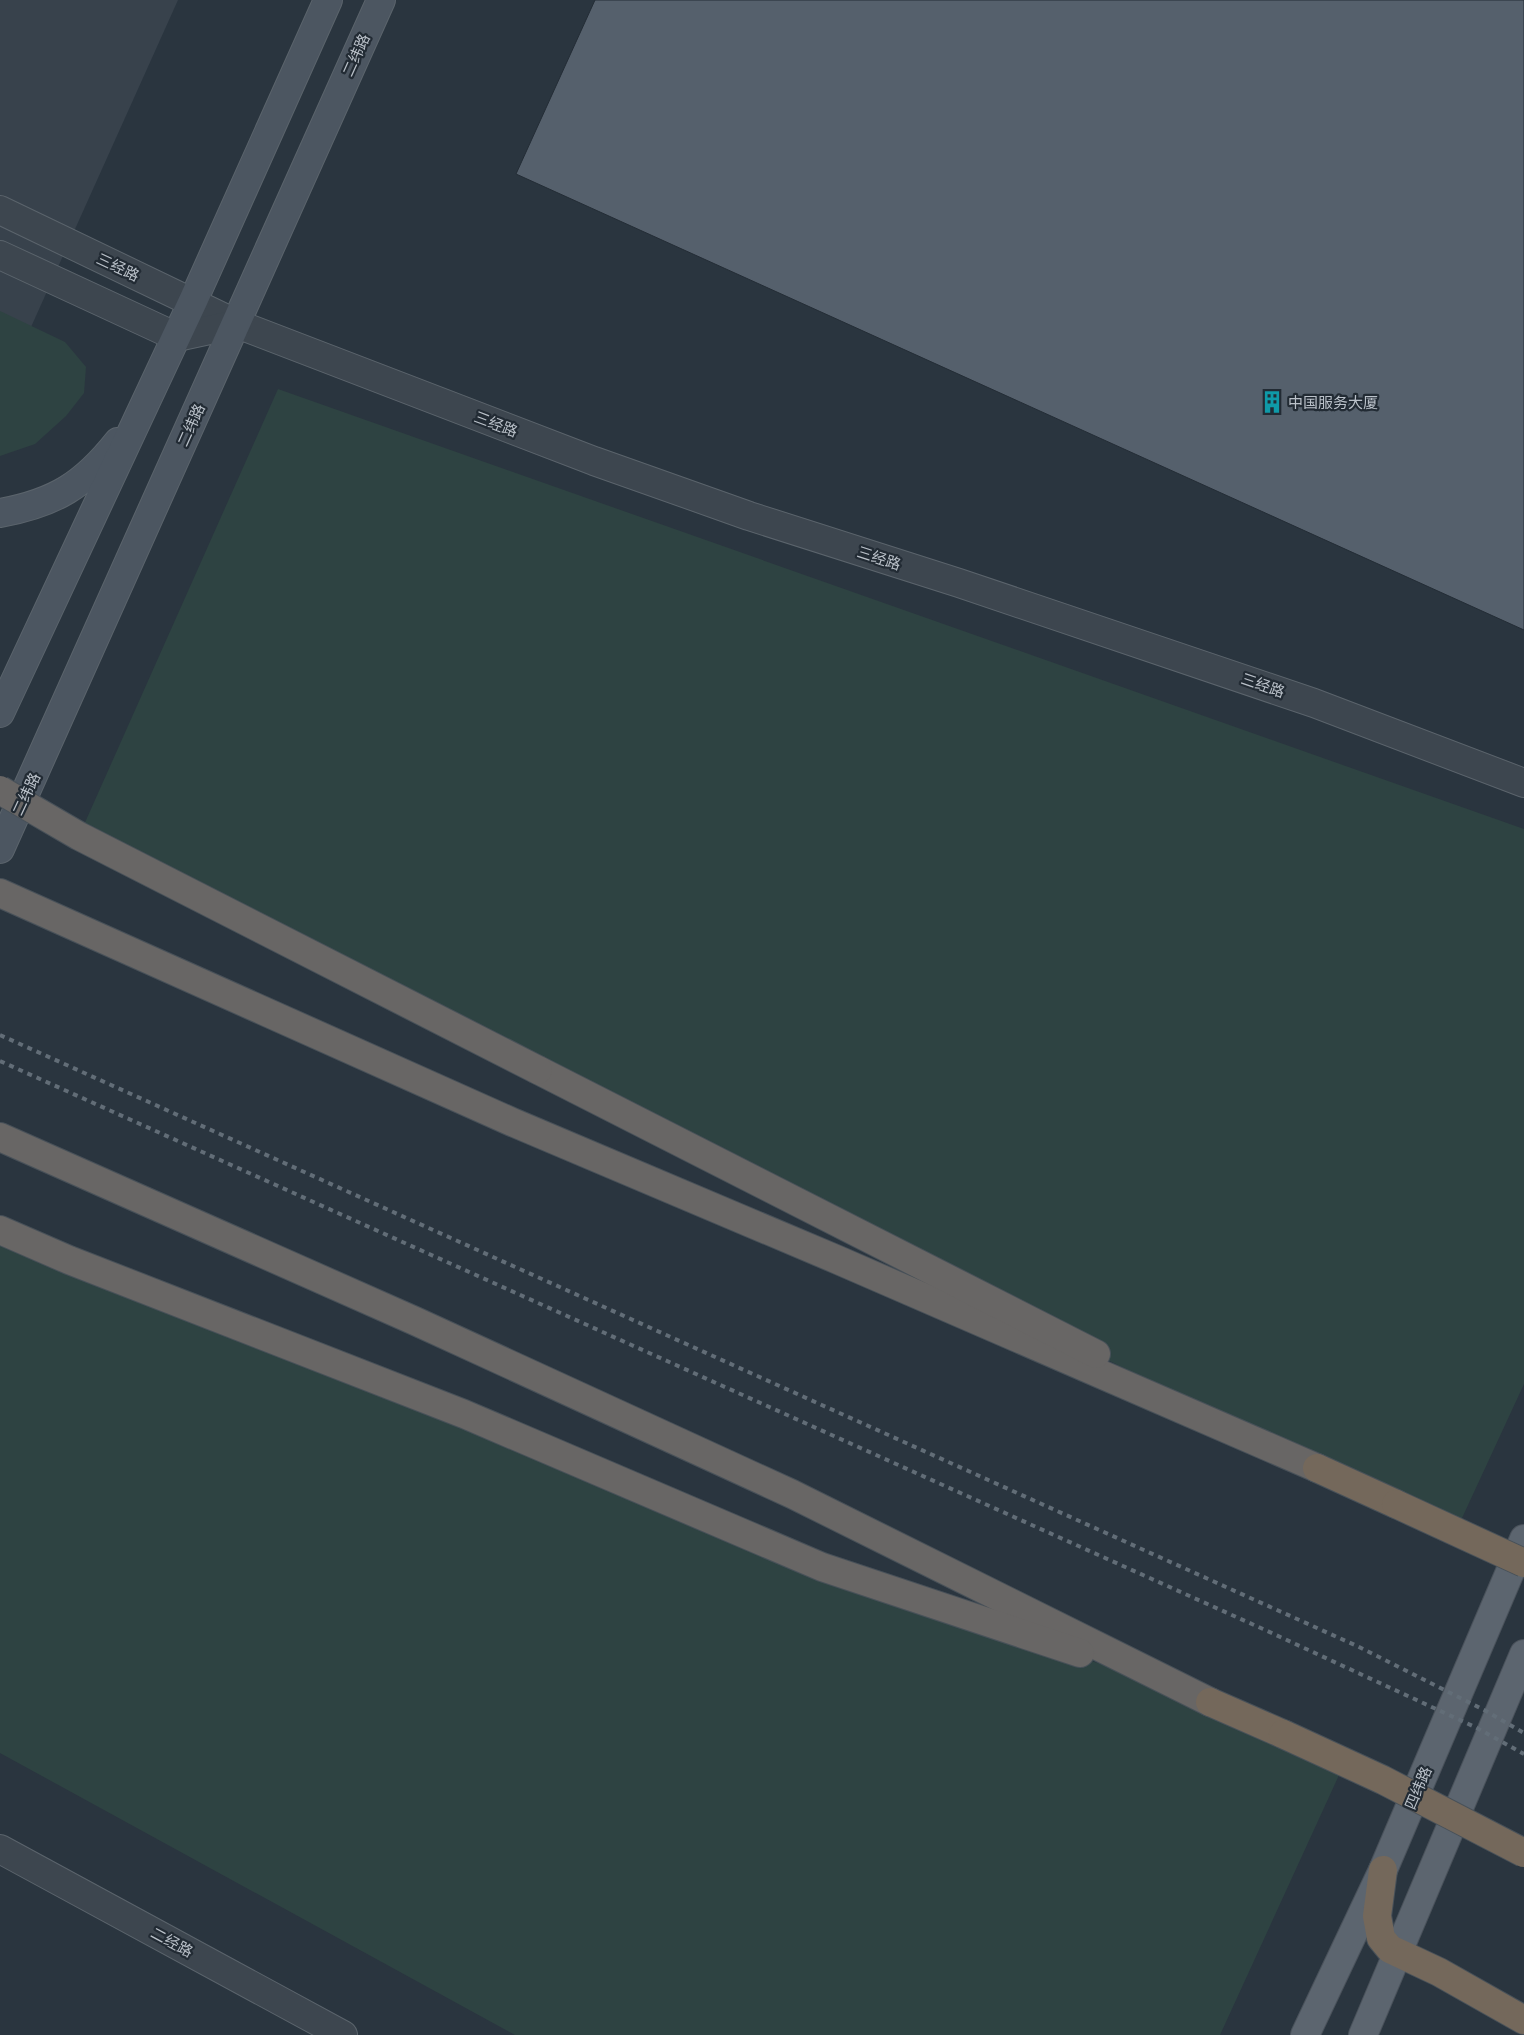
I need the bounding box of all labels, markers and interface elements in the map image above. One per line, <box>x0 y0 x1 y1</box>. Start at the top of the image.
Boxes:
street label: 二纬路 <box>337 30 375 80</box>
street label: 三经路 <box>93 248 143 286</box>
building icon: 中国服务大厦 <box>1259 389 1285 415</box>
place label: 中国服务大厦 <box>1288 392 1378 413</box>
street label: 二纬路 <box>172 400 210 450</box>
street label: 三经路 <box>471 406 521 442</box>
street label: 三经路 <box>854 541 904 575</box>
street label: 三经路 <box>1238 668 1288 702</box>
street label: 二纬路 <box>7 769 45 819</box>
street label: 四纬路 <box>1400 1763 1436 1813</box>
street label: 二经路 <box>147 1922 197 1962</box>

